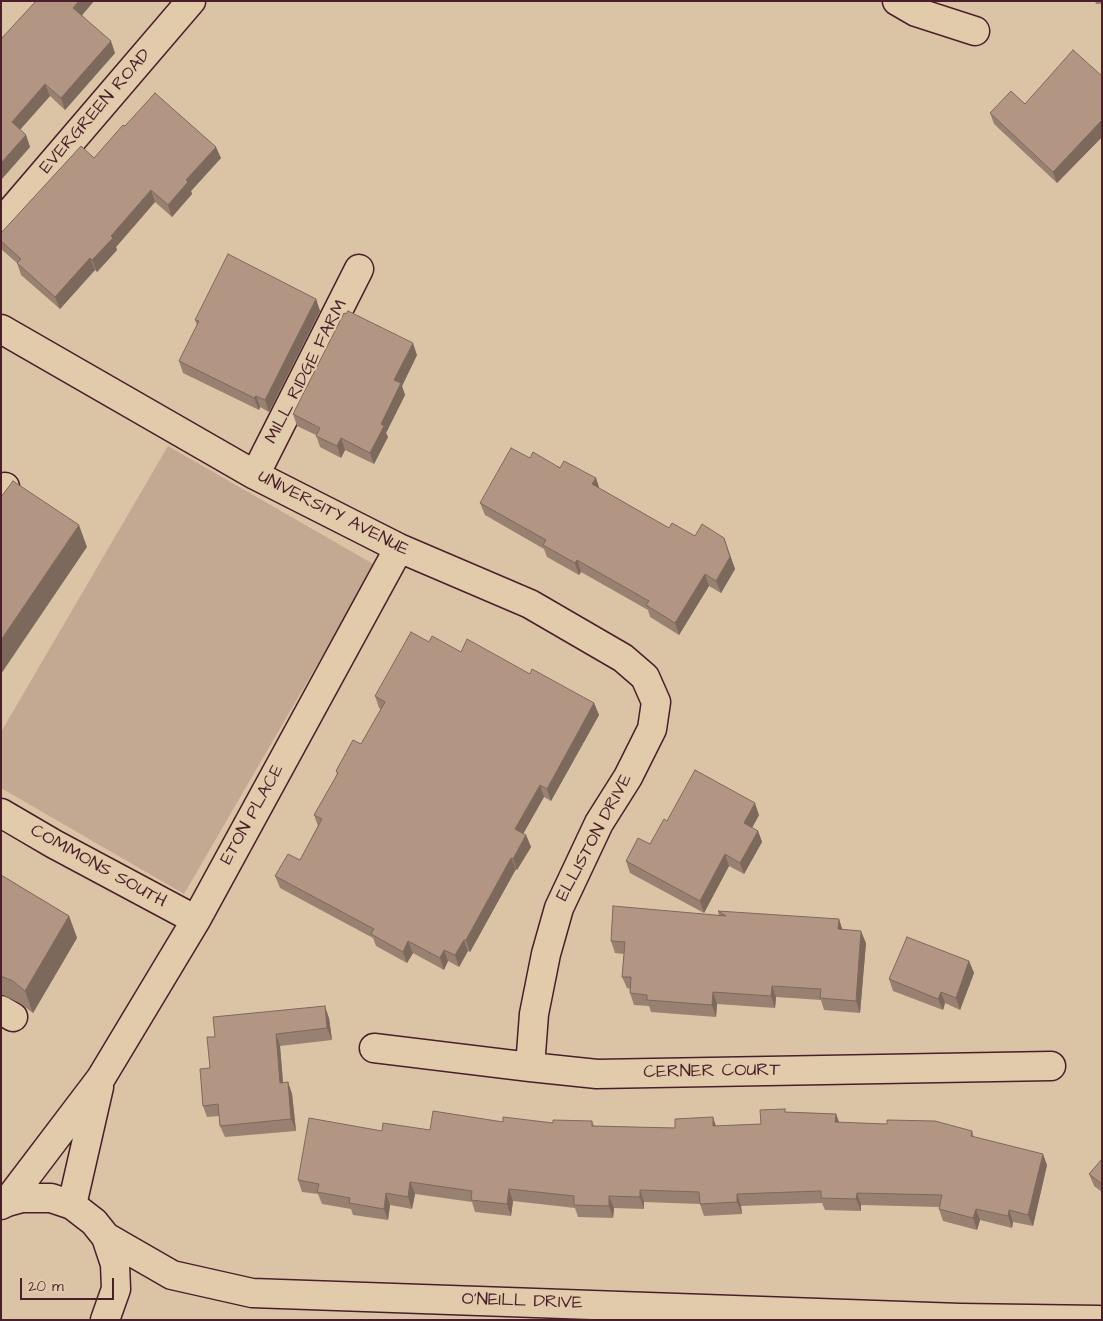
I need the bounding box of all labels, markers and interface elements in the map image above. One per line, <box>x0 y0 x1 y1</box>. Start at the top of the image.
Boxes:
street label: EVERGREEN ROAD <box>36 45 156 179</box>
street label: MILL RIDGE FARM <box>261 296 353 448</box>
street label: UNIVERSITY AVENUE <box>254 467 412 561</box>
street label: ETON PLACE <box>217 761 289 869</box>
street label: ELLISTON DRIVE <box>552 771 638 905</box>
street label: COMMONS SOUTH <box>26 821 170 913</box>
street label: CERNER COURT <box>643 1060 781 1084</box>
scale bar <box>22 1268 116 1300</box>
text: 20 m <box>28 1276 64 1297</box>
street label: O'NEILL DRIVE <box>461 1289 583 1315</box>

